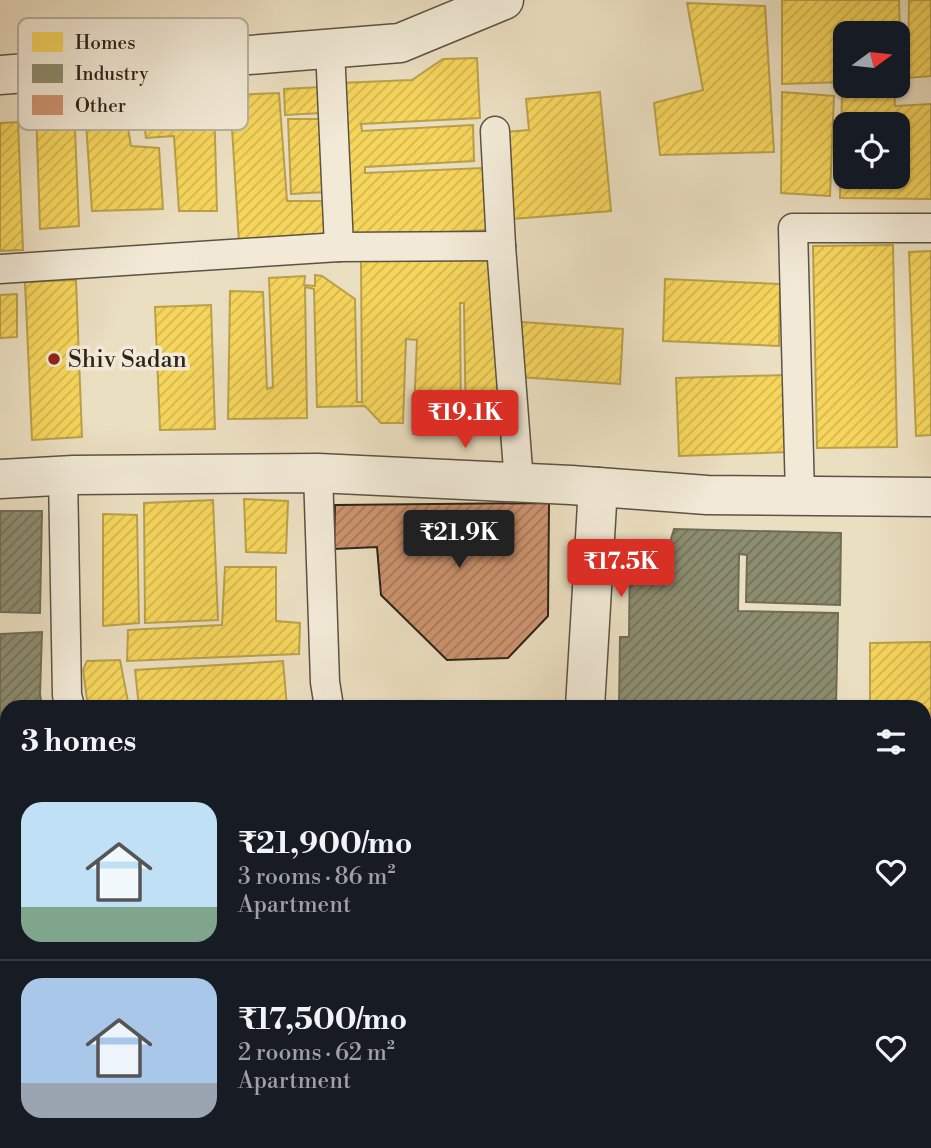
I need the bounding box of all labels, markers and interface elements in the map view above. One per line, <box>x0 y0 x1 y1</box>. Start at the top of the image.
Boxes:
legend <box>18 18 248 130</box>
north arrow <box>833 21 910 98</box>
map controls <box>833 21 910 189</box>
text: Homes <box>75 31 135 55</box>
text: Industry <box>75 62 149 86</box>
text: Other <box>75 94 126 118</box>
button: locate <box>833 112 910 189</box>
place label: Shiv Sadan <box>68 345 187 375</box>
marker: Shiv Sadan <box>46 351 62 367</box>
pin: ₹19.1K <box>408 391 522 450</box>
text: ₹19.1K <box>427 399 503 427</box>
pin: ₹21.9K <box>402 510 516 570</box>
text: ₹21.9K <box>419 519 499 547</box>
pin: ₹17.5K <box>564 540 678 599</box>
text: ₹17.5K <box>583 548 659 576</box>
text: 3 homes <box>21 723 136 761</box>
icon: filters <box>872 723 910 761</box>
text: ₹21,900/mo <box>238 825 412 863</box>
icon: home <box>77 830 161 914</box>
icon: heart <box>872 853 910 891</box>
text: 3 rooms · 86 m² <box>238 863 395 891</box>
text: Apartment <box>238 891 351 919</box>
text: ₹17,500/mo <box>238 1001 407 1039</box>
icon: home <box>77 1006 161 1090</box>
icon: heart <box>872 1029 910 1067</box>
text: 2 rooms · 62 m² <box>238 1039 395 1067</box>
text: Apartment <box>238 1067 351 1095</box>

